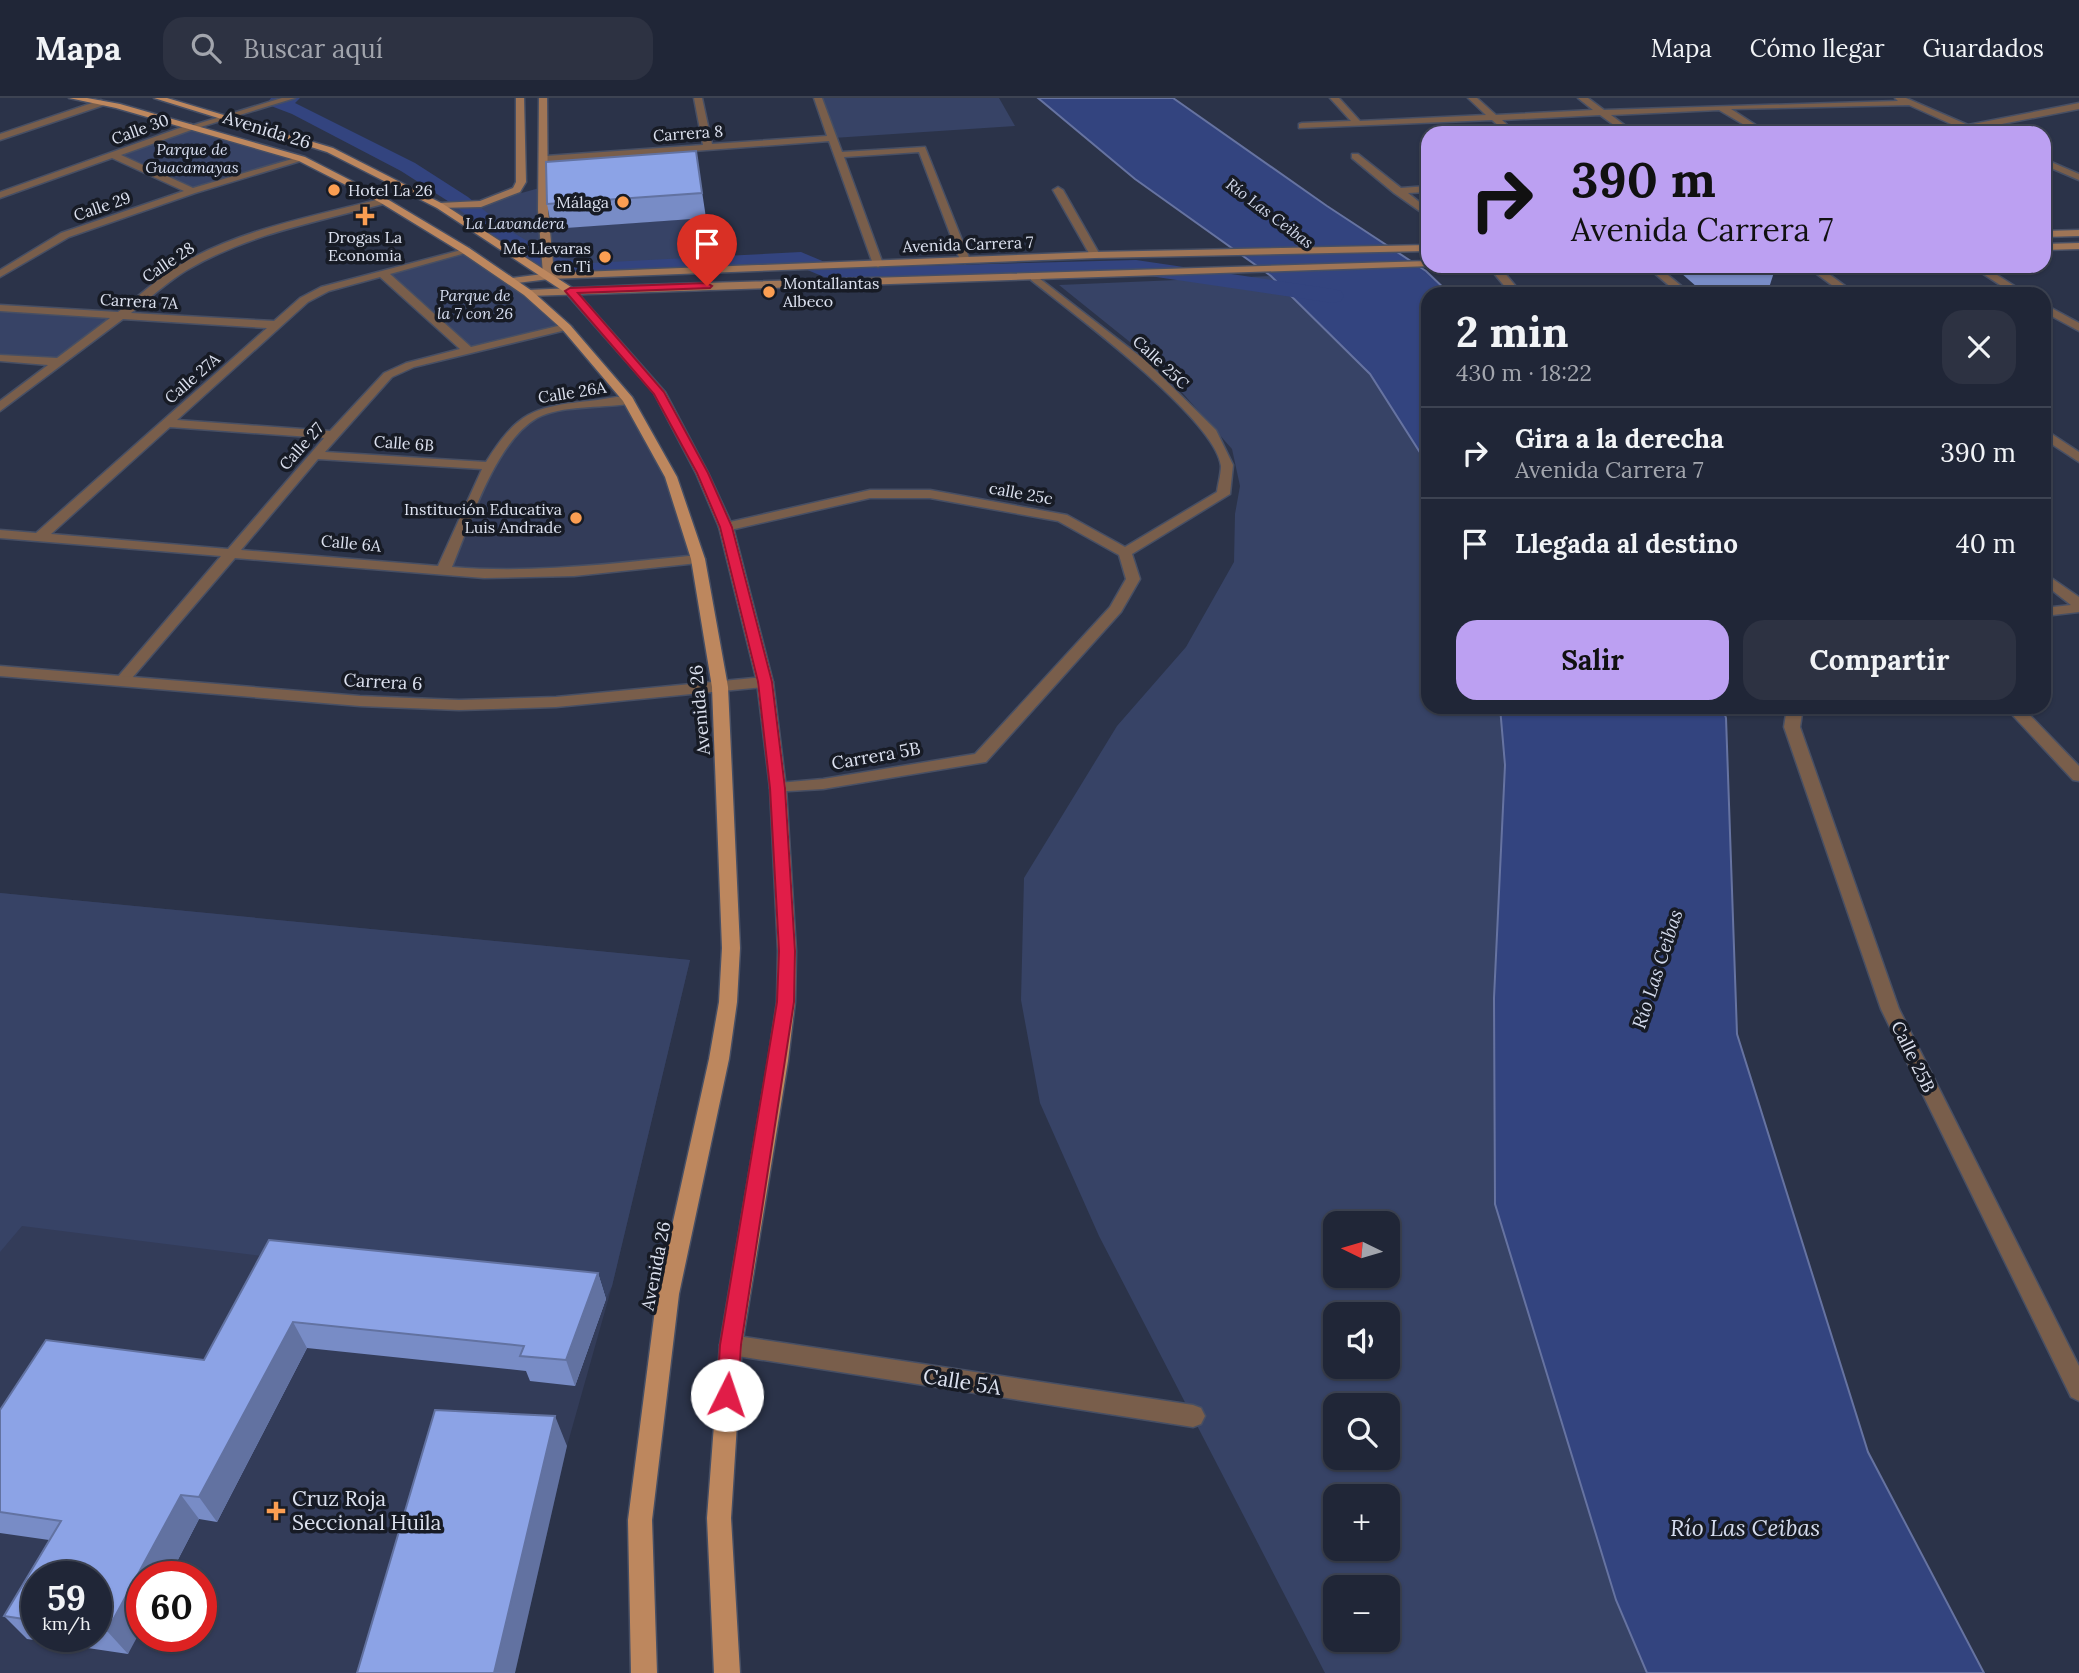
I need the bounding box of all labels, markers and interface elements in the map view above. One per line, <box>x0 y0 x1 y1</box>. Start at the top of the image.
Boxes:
search box <box>163 17 653 80</box>
text: Mapa <box>35 27 121 69</box>
icon: search <box>187 29 225 67</box>
text: Buscar aquí <box>243 32 383 65</box>
text: Mapa <box>1651 33 1712 64</box>
text: Cómo llegar <box>1750 33 1885 64</box>
text: Guardados <box>1923 33 2044 64</box>
street label: Avenida 26 <box>220 105 314 154</box>
street label: Calle 30 <box>108 109 172 149</box>
street label: Carrera 8 <box>652 121 724 145</box>
park label: Parque de Guacamayas <box>145 139 239 177</box>
text: 390 m <box>1571 148 1716 210</box>
icon: right <box>1456 154 1547 245</box>
water label: Río Las Ceibas <box>1222 174 1318 252</box>
place label: Hotel La 26 <box>348 180 433 200</box>
marker: Hotel La 26 <box>326 182 342 198</box>
street label: Calle 29 <box>71 187 133 225</box>
place label: Málaga <box>556 192 609 212</box>
marker: Málaga <box>615 194 631 210</box>
marker: Drogas La Economia <box>357 208 373 224</box>
text: Avenida Carrera 7 <box>1571 209 1833 250</box>
park label: La Lavandera <box>465 213 565 233</box>
pin <box>677 214 737 286</box>
icon: arrive <box>688 225 726 263</box>
place label: Drogas La Economia <box>328 227 402 265</box>
street label: Avenida Carrera 7 <box>901 232 1034 256</box>
street label: Calle 28 <box>138 237 198 287</box>
place label: Me Llevaras en Ti <box>503 238 591 276</box>
marker: Me Llevaras en Ti <box>597 249 613 265</box>
place label: Montallantas Albeco <box>782 273 879 311</box>
marker: Montallantas Albeco <box>761 284 777 300</box>
park label: Parque de la 7 con 26 <box>437 285 513 323</box>
street label: Carrera 7A <box>99 289 180 313</box>
text: 2 min <box>1456 305 1569 359</box>
button: close <box>1942 310 2016 384</box>
street label: Calle 25C <box>1129 331 1193 393</box>
street label: Calle 27A <box>160 348 224 407</box>
text: 430 m · 18:22 <box>1456 358 1592 387</box>
street label: Calle 26A <box>536 377 609 407</box>
street label: Calle 27 <box>274 418 328 474</box>
text: Gira a la derecha <box>1515 422 1724 455</box>
street label: Calle 6B <box>373 431 435 455</box>
icon: right <box>1456 434 1494 472</box>
text: 390 m <box>1940 436 2016 469</box>
text: Avenida Carrera 7 <box>1515 455 1704 484</box>
street label: calle 25c <box>988 478 1054 508</box>
place label: Institución Educativa Luis Andrade <box>404 499 562 537</box>
marker: Institución Educativa Luis Andrade <box>568 510 584 526</box>
icon: arrive <box>1456 525 1494 563</box>
text: Llegada al destino <box>1515 527 1738 560</box>
text: 40 m <box>1956 527 2016 560</box>
street label: Calle 6A <box>320 530 383 556</box>
button: Salir <box>1456 620 1729 700</box>
button: Compartir <box>1743 620 2016 700</box>
street label: Avenida 26 <box>684 664 715 757</box>
street label: Carrera 6 <box>343 668 423 695</box>
street label: Carrera 5B <box>830 736 922 775</box>
water label: Río Las Ceibas <box>1626 906 1688 1032</box>
street label: Calle 25B <box>1886 1017 1941 1096</box>
north arrow <box>1323 1211 1400 1288</box>
map controls <box>1323 1211 1400 1652</box>
street label: Avenida 26 <box>635 1219 675 1314</box>
button: sound <box>1323 1302 1400 1379</box>
position arrow <box>690 1358 764 1432</box>
street label: Calle 5A <box>921 1362 1004 1401</box>
button: search <box>1323 1393 1400 1470</box>
button: + <box>1323 1484 1400 1561</box>
place label: Cruz Roja Seccional Huila <box>292 1485 442 1536</box>
marker: Cruz Roja Seccional Huila <box>266 1501 286 1521</box>
water label: Río Las Ceibas <box>1670 1513 1820 1542</box>
speed limit sign: 60 <box>126 1561 217 1652</box>
text: 59 <box>47 1575 86 1620</box>
button: − <box>1323 1575 1400 1652</box>
text: km/h <box>42 1612 91 1635</box>

